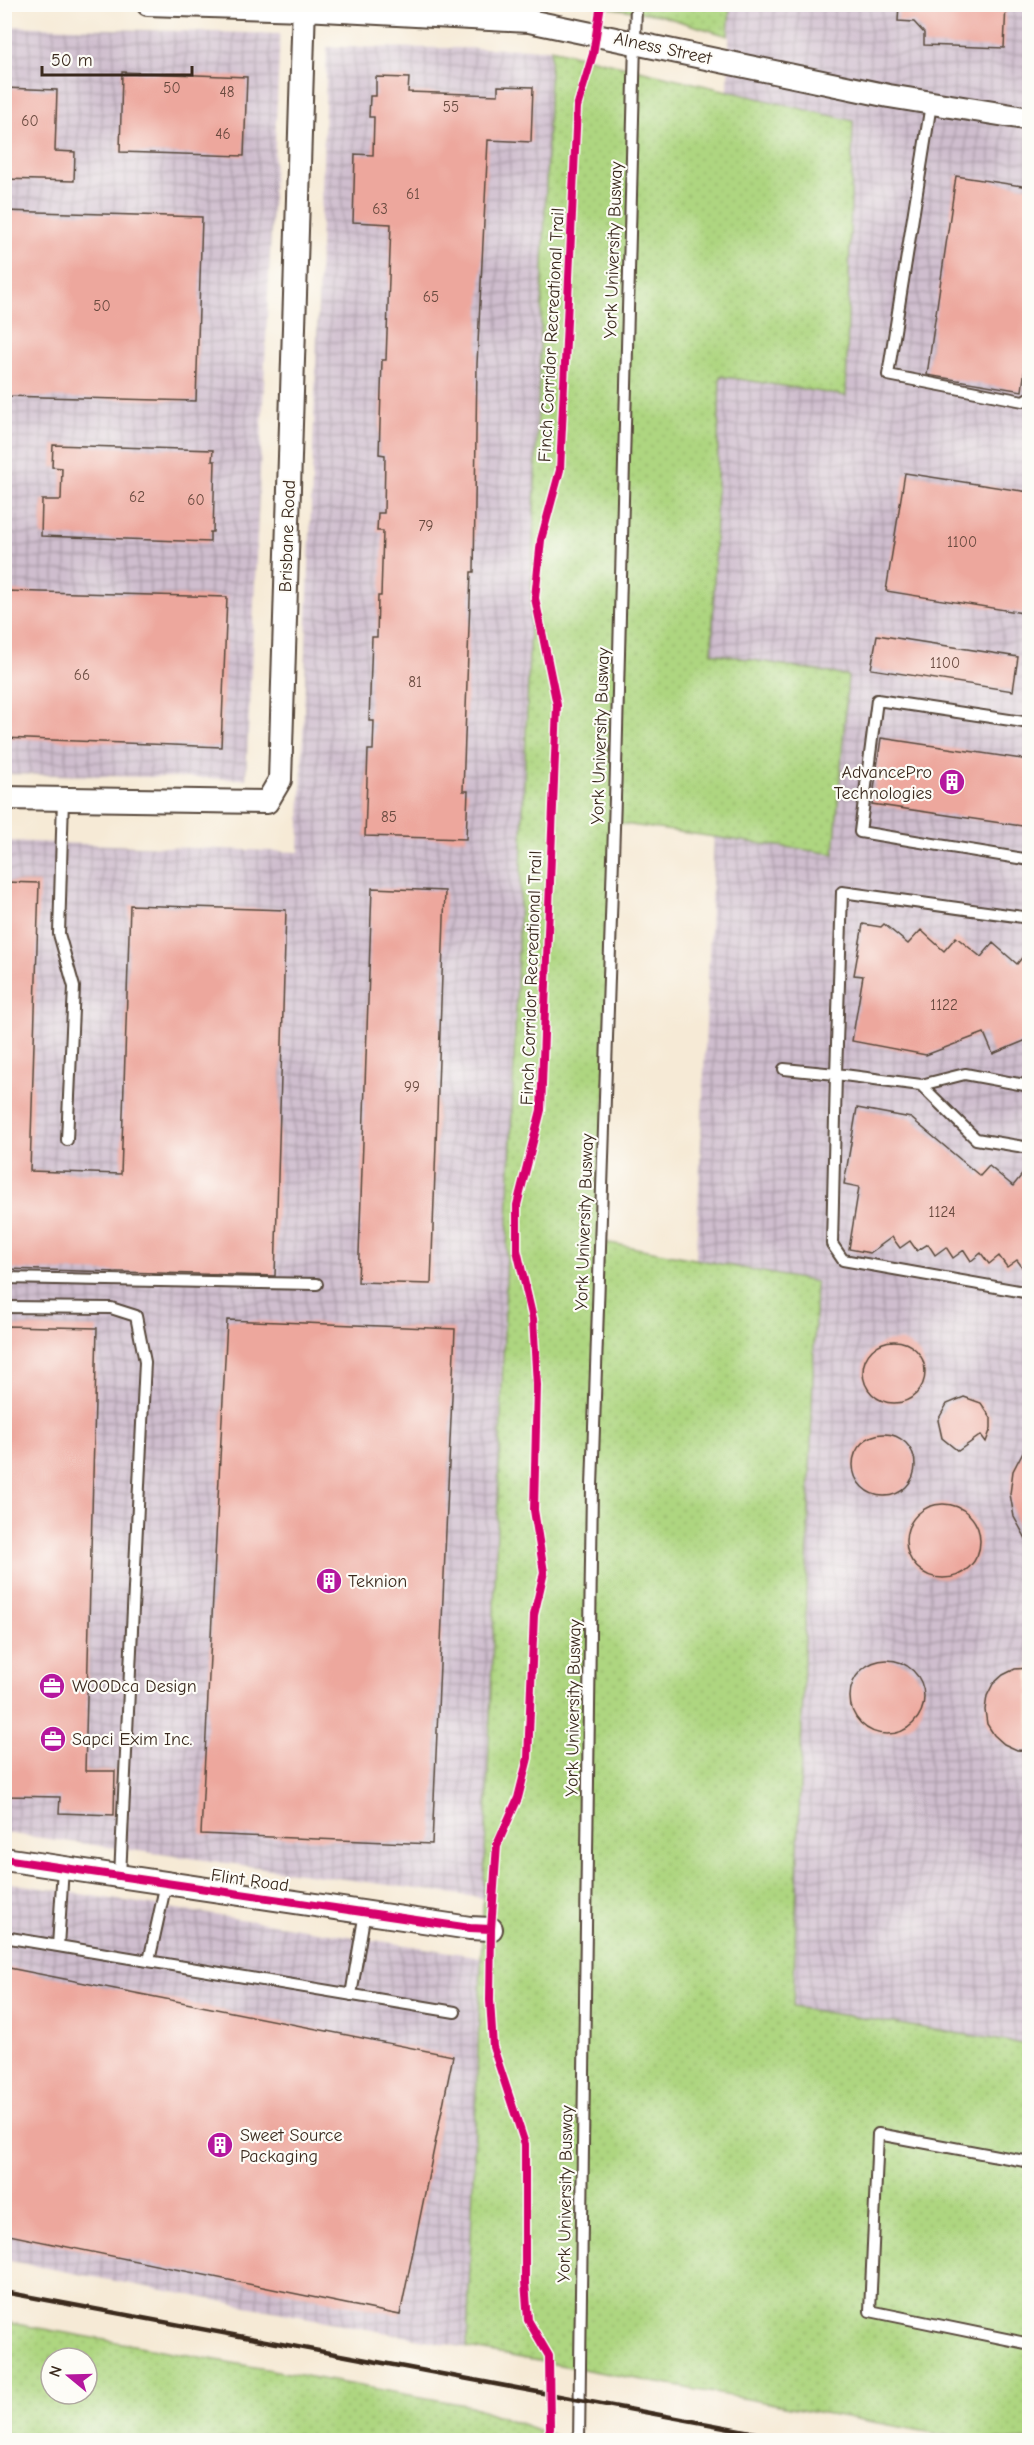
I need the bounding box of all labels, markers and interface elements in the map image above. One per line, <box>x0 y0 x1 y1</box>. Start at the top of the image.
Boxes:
street label: Alness Street <box>612 28 715 69</box>
scale bar <box>42 39 192 77</box>
text: 50 m <box>51 50 93 71</box>
house number: 50 <box>163 79 181 97</box>
house number: 48 <box>220 83 235 101</box>
house number: 55 <box>443 98 459 116</box>
house number: 60 <box>21 112 39 130</box>
house number: 46 <box>215 125 231 143</box>
street label: York University Busway <box>600 160 627 339</box>
house number: 61 <box>406 185 420 203</box>
house number: 63 <box>372 200 388 218</box>
street label: Finch Corridor Recreational Trail <box>534 207 569 463</box>
house number: 65 <box>423 288 439 306</box>
house number: 50 <box>93 297 111 315</box>
street label: Brisbane Road <box>275 479 300 593</box>
house number: 62 <box>129 488 145 506</box>
house number: 60 <box>187 491 205 509</box>
house number: 79 <box>418 517 434 535</box>
house number: 1100 <box>947 533 977 551</box>
street label: York University Busway <box>587 646 614 825</box>
house number: 1100 <box>930 654 960 672</box>
house number: 66 <box>74 666 90 684</box>
house number: 81 <box>408 673 422 691</box>
place label: AdvancePro Technologies <box>834 762 932 804</box>
building icon: AdvancePro Technologies <box>937 767 967 797</box>
house number: 85 <box>381 808 397 826</box>
street label: Finch Corridor Recreational Trail <box>517 850 546 1106</box>
house number: 1122 <box>930 996 958 1014</box>
house number: 99 <box>404 1078 420 1096</box>
street label: York University Busway <box>571 1132 598 1311</box>
house number: 1124 <box>929 1203 955 1221</box>
building icon: Teknion <box>314 1566 344 1596</box>
place label: Teknion <box>348 1571 407 1592</box>
street label: York University Busway <box>561 1618 586 1797</box>
office icon: WOODca Design <box>37 1671 67 1701</box>
place label: WOODca Design <box>72 1676 197 1697</box>
office icon: Sapci Exim Inc. <box>38 1724 68 1754</box>
place label: Sapci Exim Inc. <box>72 1729 193 1750</box>
street label: Flint Road <box>210 1865 290 1896</box>
street label: York University Busway <box>553 2104 578 2283</box>
place label: Sweet Source Packaging <box>240 2125 343 2167</box>
building icon: Sweet Source Packaging <box>205 2130 235 2160</box>
north arrow <box>39 2346 99 2406</box>
text: N <box>46 2364 66 2379</box>

